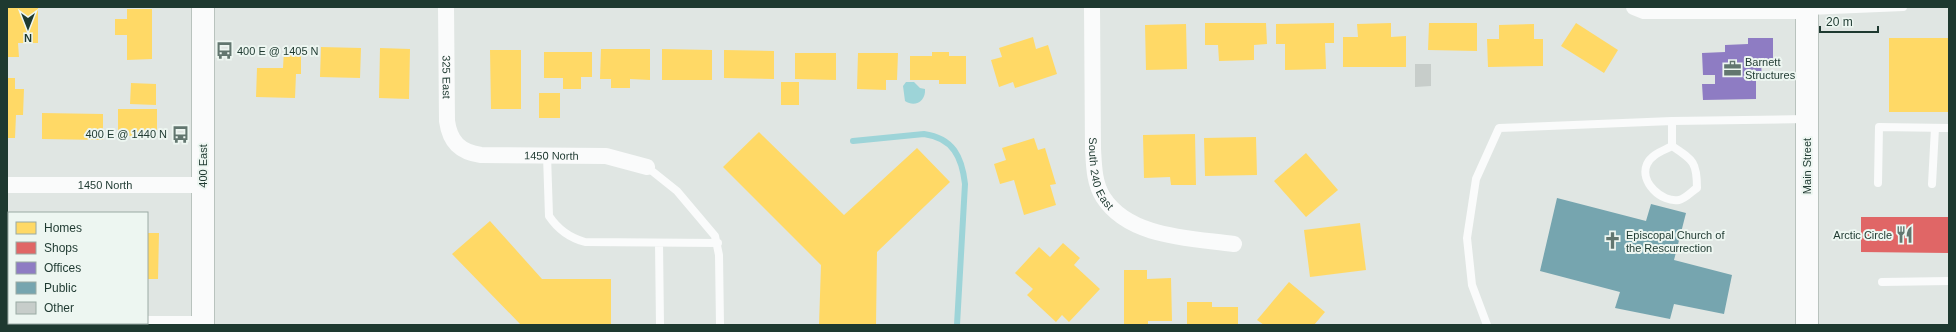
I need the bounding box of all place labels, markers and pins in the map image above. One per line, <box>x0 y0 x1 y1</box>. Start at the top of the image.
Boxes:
bus stop icon: 400 E @ 1405 N <box>214 41 234 61</box>
place label: 400 E @ 1405 N <box>237 45 319 57</box>
place label: Barnett Structures <box>1745 56 1796 81</box>
office icon: Barnett Structures <box>1722 58 1742 78</box>
bus stop icon: 400 E @ 1440 N <box>170 124 190 144</box>
place label: 400 E @ 1440 N <box>86 128 167 140</box>
restaurant icon: Arctic Circle <box>1895 225 1915 245</box>
place label: Episcopal Church of the Rescurrection <box>1626 229 1725 254</box>
place label: Arctic Circle <box>1833 229 1892 241</box>
church icon: Episcopal Church of the Rescurrection <box>1603 231 1623 251</box>

